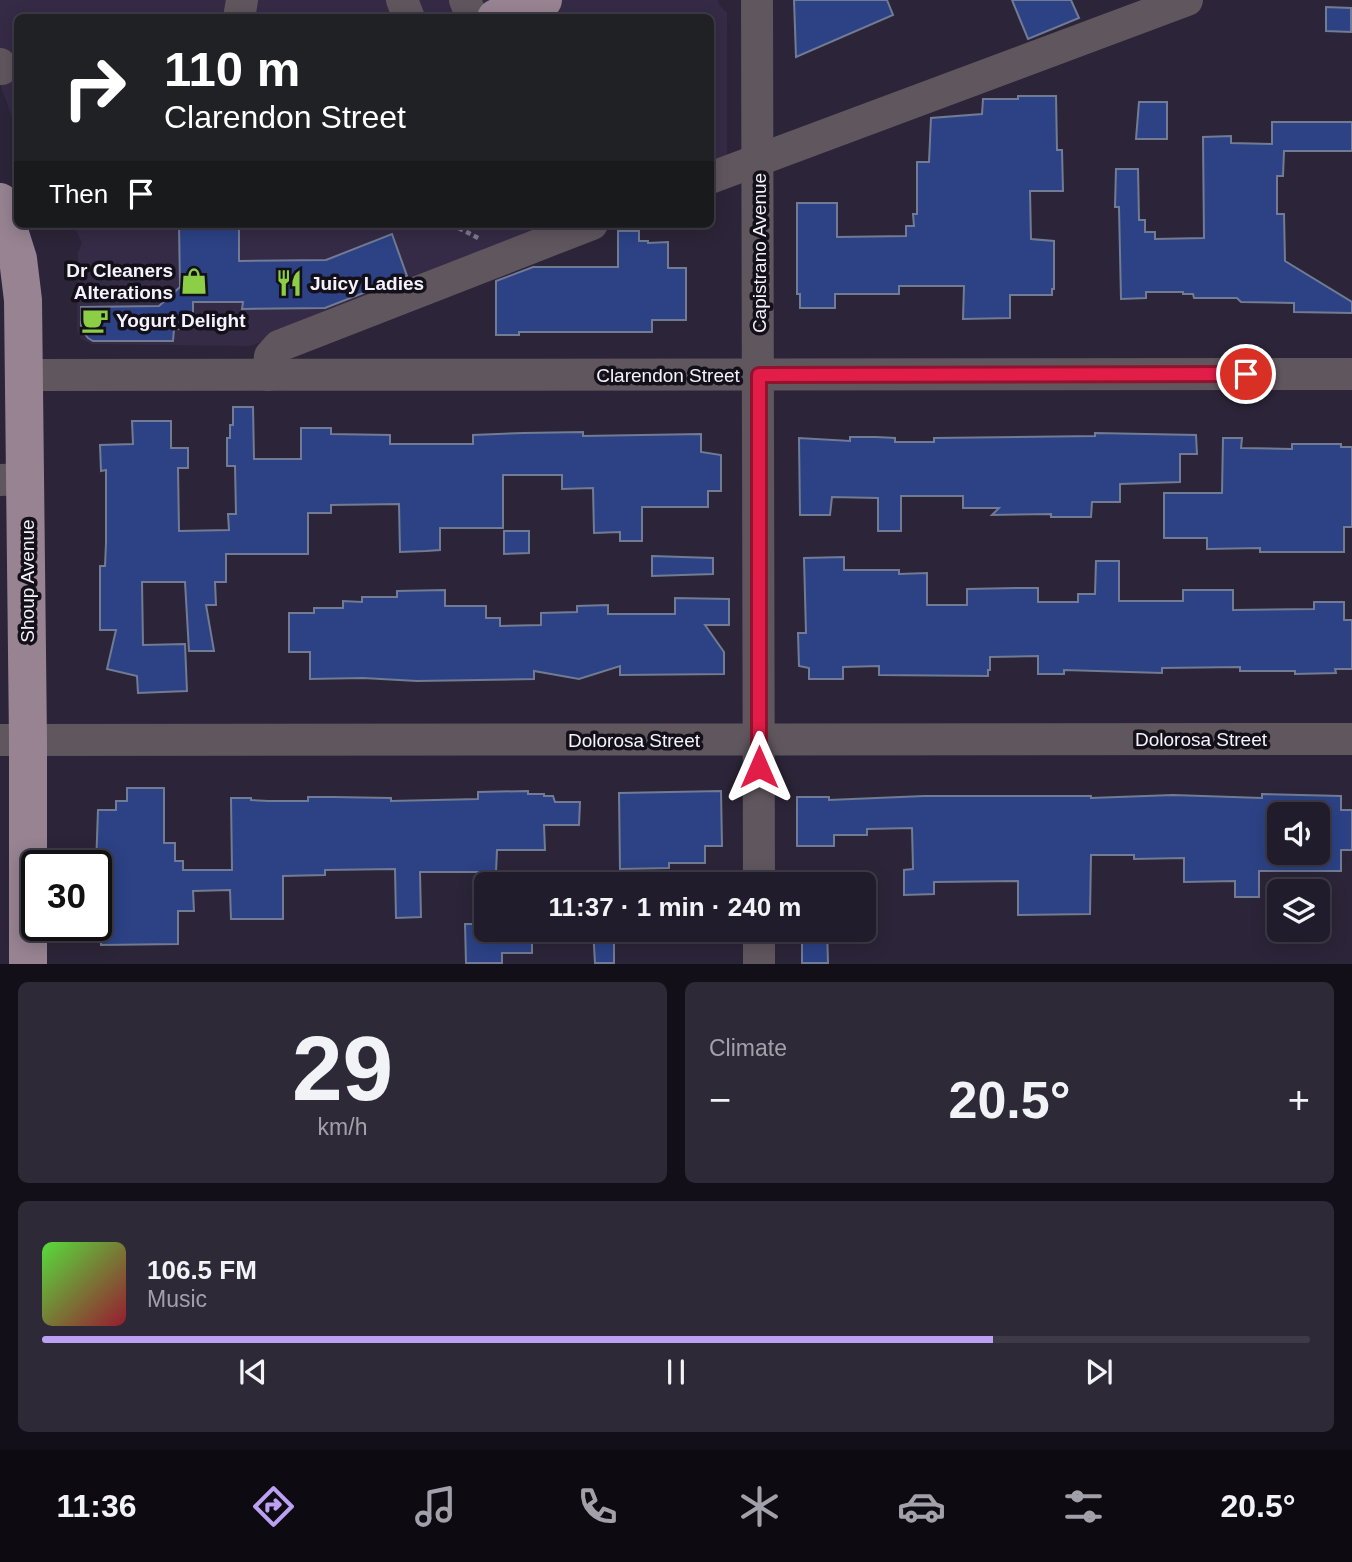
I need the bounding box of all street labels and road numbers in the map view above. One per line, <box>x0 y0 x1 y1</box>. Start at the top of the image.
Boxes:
street label: Capistrano Avenue <box>749 173 770 333</box>
street label: Clarendon Street <box>596 365 741 386</box>
street label: Shoup Avenue <box>17 519 38 643</box>
street label: Dolorosa Street <box>1135 729 1268 750</box>
street label: Dolorosa Street <box>568 730 701 751</box>

